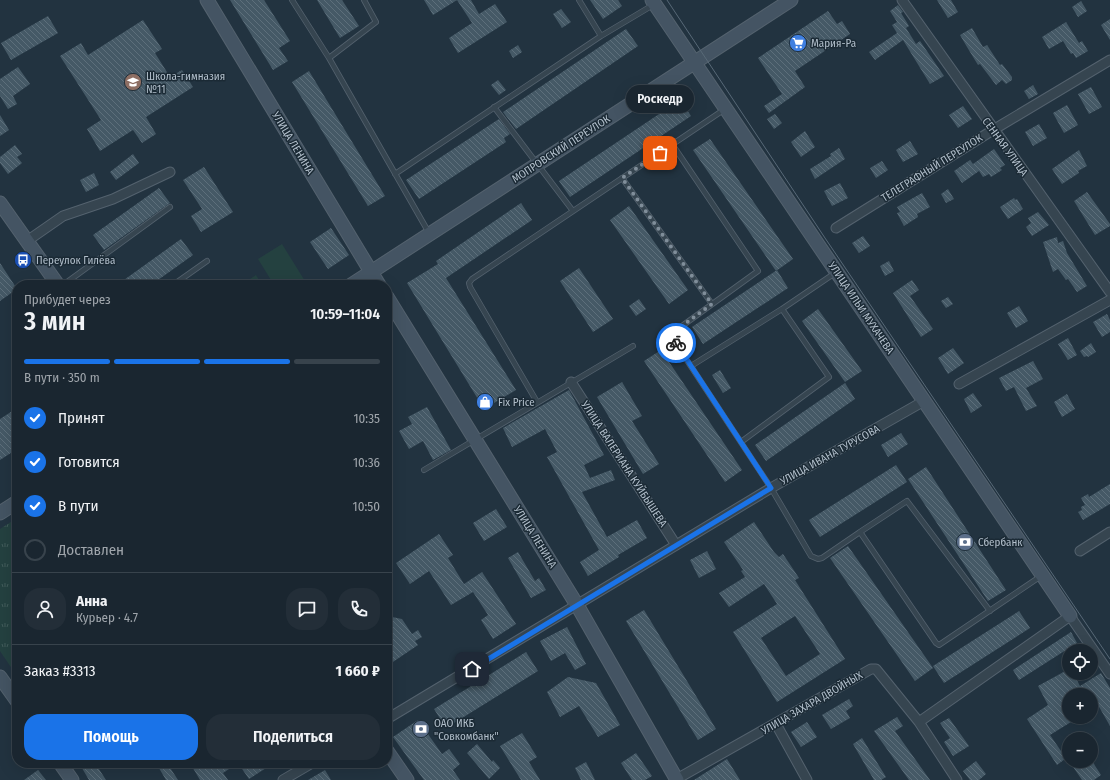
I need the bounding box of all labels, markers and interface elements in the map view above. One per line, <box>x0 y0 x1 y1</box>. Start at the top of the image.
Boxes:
supermarket icon: Мария-Ра <box>788 33 808 53</box>
place label: Мария-Ра <box>811 37 856 50</box>
place label: Школа-гимназия №11 <box>146 70 225 96</box>
school or university icon: Школа-гимназия №11 <box>123 72 143 92</box>
callout: Роскедр <box>626 85 694 113</box>
text: Роскедр <box>637 91 683 106</box>
street label: УЛИЦА ЛЕНИНА <box>269 108 317 177</box>
street label: МОПРОВСКИЙ ПЕРЕУЛОК <box>509 112 613 186</box>
street label: СЕННАЯ УЛИЦА <box>979 115 1031 179</box>
street label: ТЕЛЕГРАФНЫЙ ПЕРЕУЛОК <box>879 131 985 205</box>
pin <box>643 136 677 170</box>
icon: bag <box>649 142 671 164</box>
bus stop icon: Переулок Гилёва <box>13 250 33 270</box>
place label: Переулок Гилёва <box>36 254 115 267</box>
street label: УЛИЦА ИЛЬИ МУХАЧЕВА <box>825 259 897 357</box>
text: Прибудет через <box>24 292 111 307</box>
text: 10:59–11:04 <box>310 305 380 323</box>
text: 3 мин <box>24 306 86 337</box>
courier <box>656 323 696 363</box>
icon: bike <box>665 332 687 354</box>
text: В пути · 350 m <box>24 370 100 385</box>
shop icon: Fix Price <box>475 392 495 412</box>
place label: Fix Price <box>498 396 535 409</box>
street label: УЛИЦА ВАЛЕРИАНА КУЙБЫШЕВА <box>578 398 670 530</box>
icon: check <box>24 407 46 429</box>
text: Принят <box>58 409 105 427</box>
text: 10:35 <box>353 411 380 426</box>
street label: УЛИЦА ИВАНА ТУРУСОВА <box>777 422 882 488</box>
icon: check <box>24 451 46 473</box>
text: Готовится <box>58 453 120 471</box>
text: 10:36 <box>353 455 380 470</box>
icon: check <box>24 495 46 517</box>
text: В пути <box>58 497 99 515</box>
text: 10:50 <box>353 499 380 514</box>
street label: УЛИЦА ЛЕНИНА <box>510 503 559 571</box>
bank icon: Сбербанк <box>955 532 975 552</box>
place label: Сбербанк <box>978 536 1023 549</box>
text: Доставлен <box>58 541 124 559</box>
button: person <box>24 588 66 630</box>
button: chat <box>286 588 328 630</box>
button: phone <box>338 588 380 630</box>
text: Анна <box>76 592 108 610</box>
text: Курьер · 4.7 <box>76 610 138 625</box>
map controls <box>1062 644 1098 768</box>
button: locate <box>1062 644 1098 680</box>
pin <box>455 652 489 686</box>
icon: home <box>461 658 483 680</box>
text: Заказ #3313 <box>24 662 96 680</box>
text: 1 660 ₽ <box>335 662 380 680</box>
street label: УЛИЦА ЗАХАРА ДВОЙНЫХ <box>758 668 865 738</box>
button: + <box>1062 688 1098 724</box>
button: Помощь <box>24 714 198 760</box>
button: Поделиться <box>206 714 380 760</box>
place label: ОАО ИКБ "Совкомбанк" <box>434 717 499 743</box>
bank icon: ОАО ИКБ "Совкомбанк" <box>411 719 431 739</box>
button: − <box>1062 732 1098 768</box>

